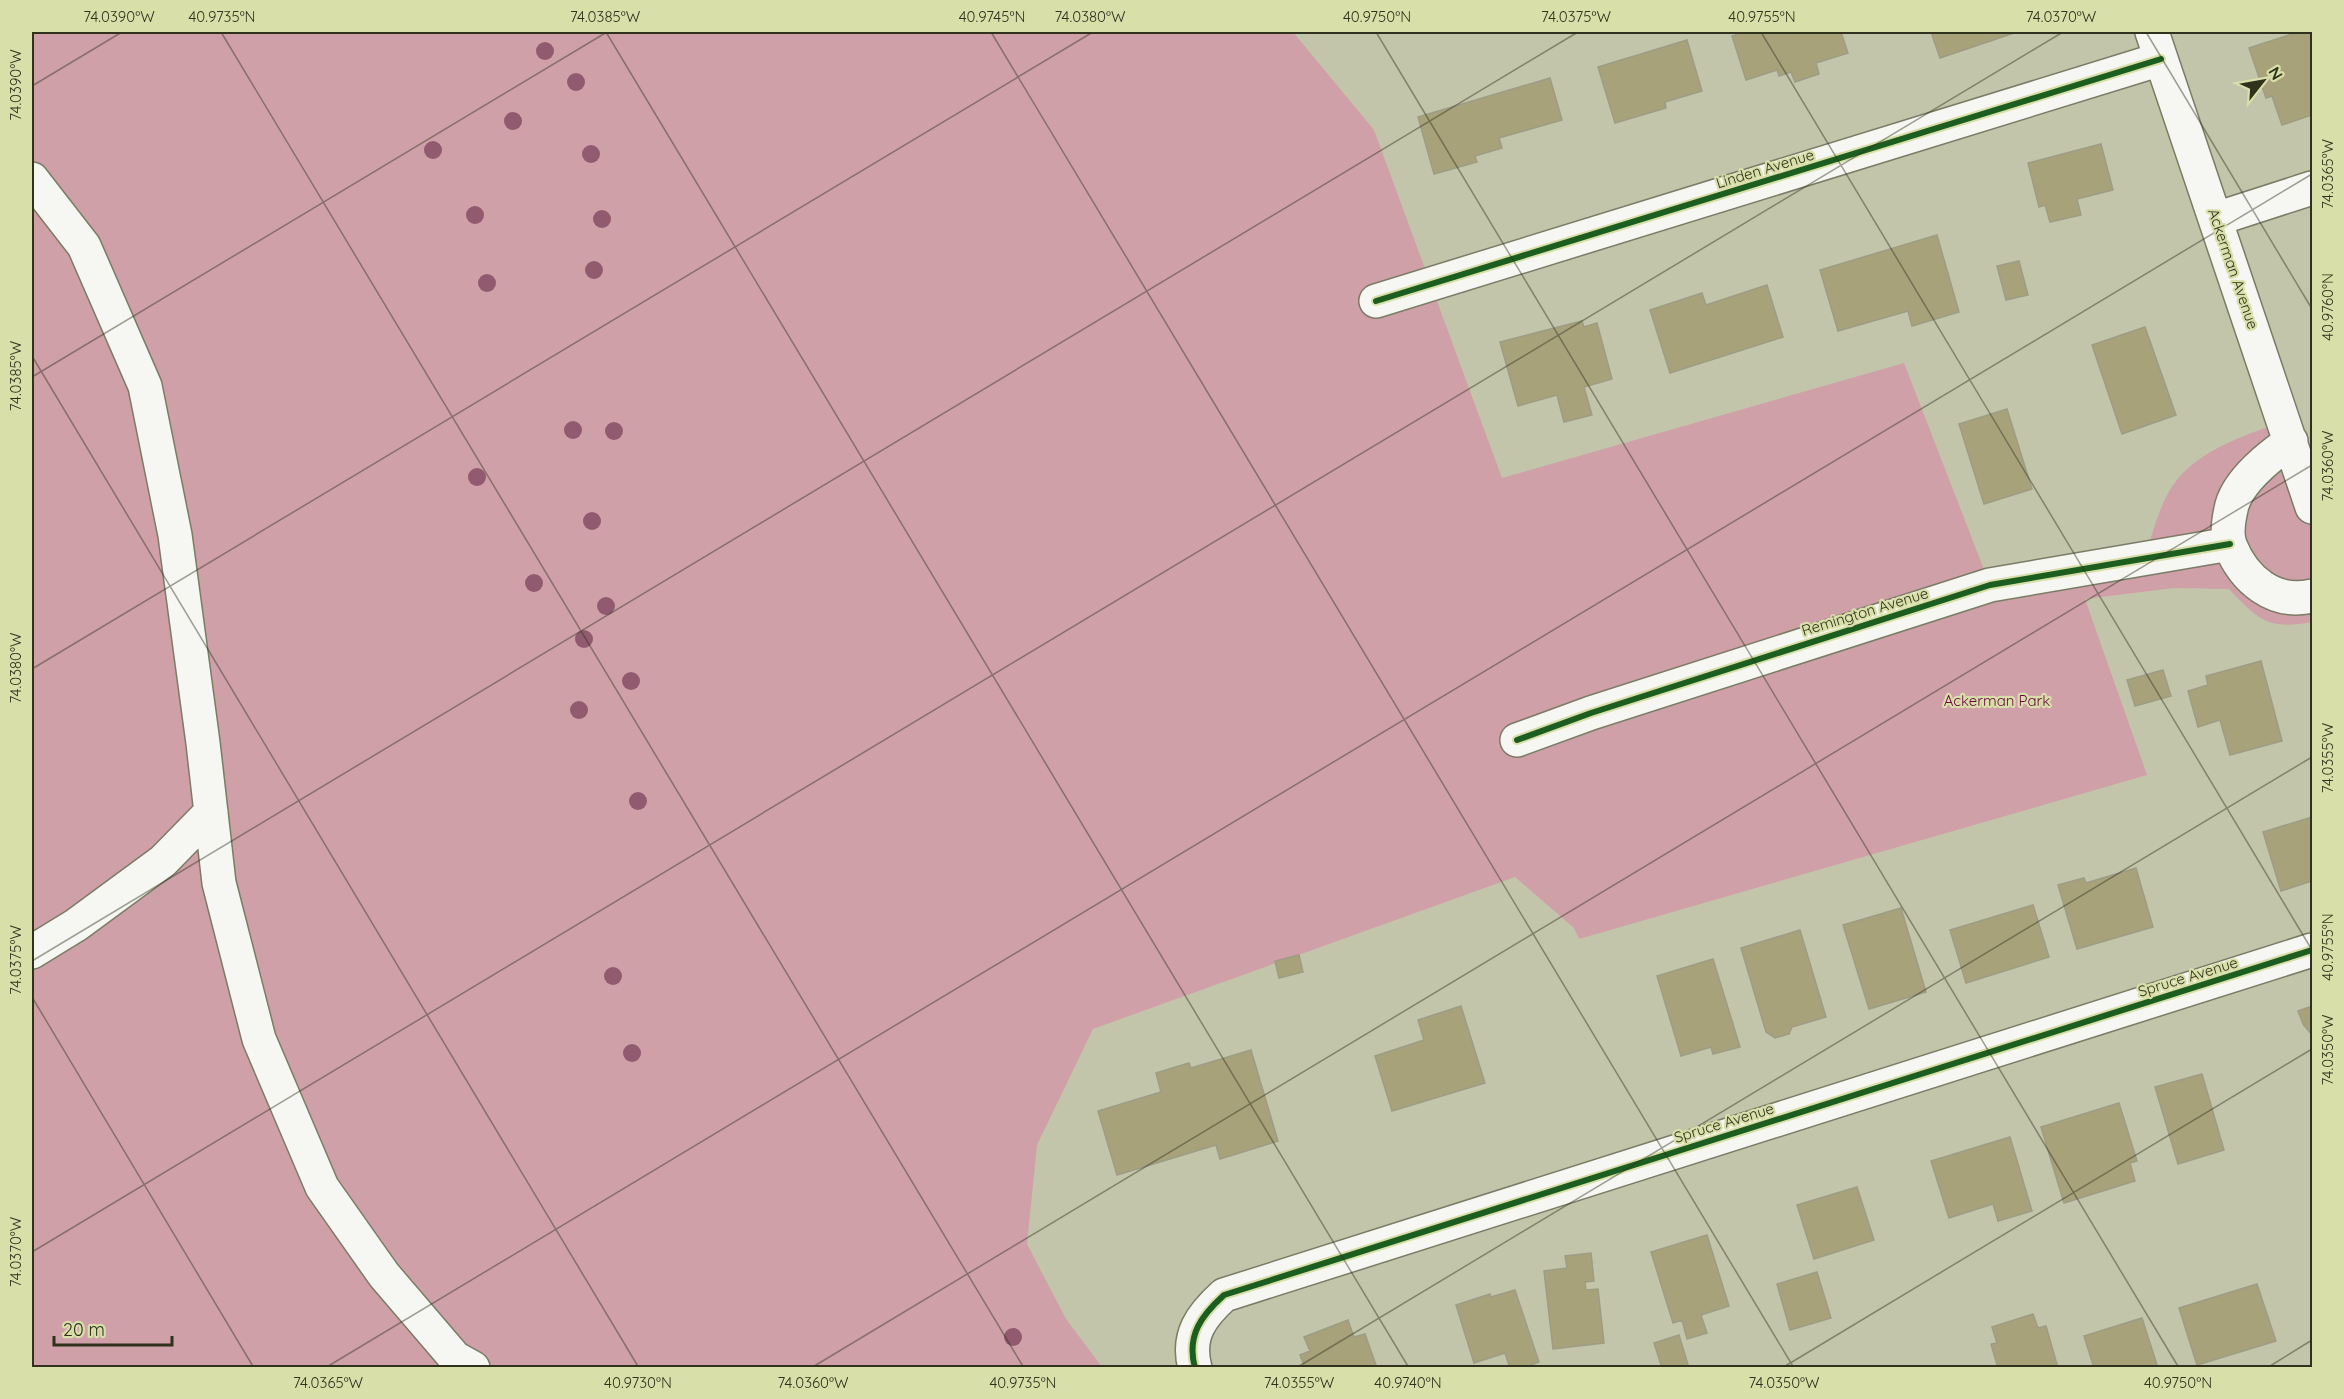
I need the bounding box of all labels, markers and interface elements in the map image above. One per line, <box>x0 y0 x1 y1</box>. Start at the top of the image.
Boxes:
text: 74.0390°W <box>83 7 155 26</box>
text: 40.9735°N <box>188 7 256 26</box>
text: 74.0385°W <box>570 7 641 26</box>
text: 40.9745°N <box>959 7 1025 26</box>
text: 74.0380°W <box>1055 7 1126 26</box>
text: 40.9750°N <box>1343 7 1411 26</box>
text: 74.0375°W <box>1541 7 1611 26</box>
text: 40.9755°N <box>1728 7 1796 26</box>
text: 74.0370°W <box>2026 7 2097 26</box>
text: 74.0390°W <box>6 49 25 121</box>
north arrow <box>2233 51 2293 111</box>
text: N <box>2264 63 2287 83</box>
text: 74.0365°W <box>2318 138 2337 209</box>
street label: Linden Avenue <box>1714 145 1816 192</box>
street label: Ackerman Avenue <box>2204 206 2263 332</box>
text: 40.9760°N <box>2318 273 2337 341</box>
text: 74.0385°W <box>6 340 25 411</box>
text: 74.0360°W <box>2318 430 2337 501</box>
street label: Remington Avenue <box>1799 583 1931 640</box>
text: 74.0380°W <box>6 632 25 704</box>
park label: Ackerman Park <box>1944 691 2050 710</box>
text: 74.0355°W <box>2318 722 2337 793</box>
text: 40.9755°N <box>2318 913 2337 981</box>
text: 74.0375°W <box>6 925 25 995</box>
street label: Spruce Avenue <box>2136 952 2240 1001</box>
text: 74.0350°W <box>2318 1014 2337 1086</box>
street label: Spruce Avenue <box>1672 1098 1776 1147</box>
text: 74.0370°W <box>6 1216 25 1287</box>
scale bar <box>54 1309 172 1347</box>
text: 20 m <box>63 1318 105 1341</box>
text: 74.0365°W <box>293 1373 364 1392</box>
text: 40.9730°N <box>604 1373 672 1392</box>
text: 74.0360°W <box>778 1373 849 1392</box>
text: 40.9735°N <box>989 1373 1057 1392</box>
text: 74.0355°W <box>1264 1373 1335 1392</box>
text: 40.9740°N <box>1374 1373 1442 1392</box>
text: 74.0350°W <box>1748 1373 1820 1392</box>
text: 40.9750°N <box>2144 1373 2212 1392</box>

